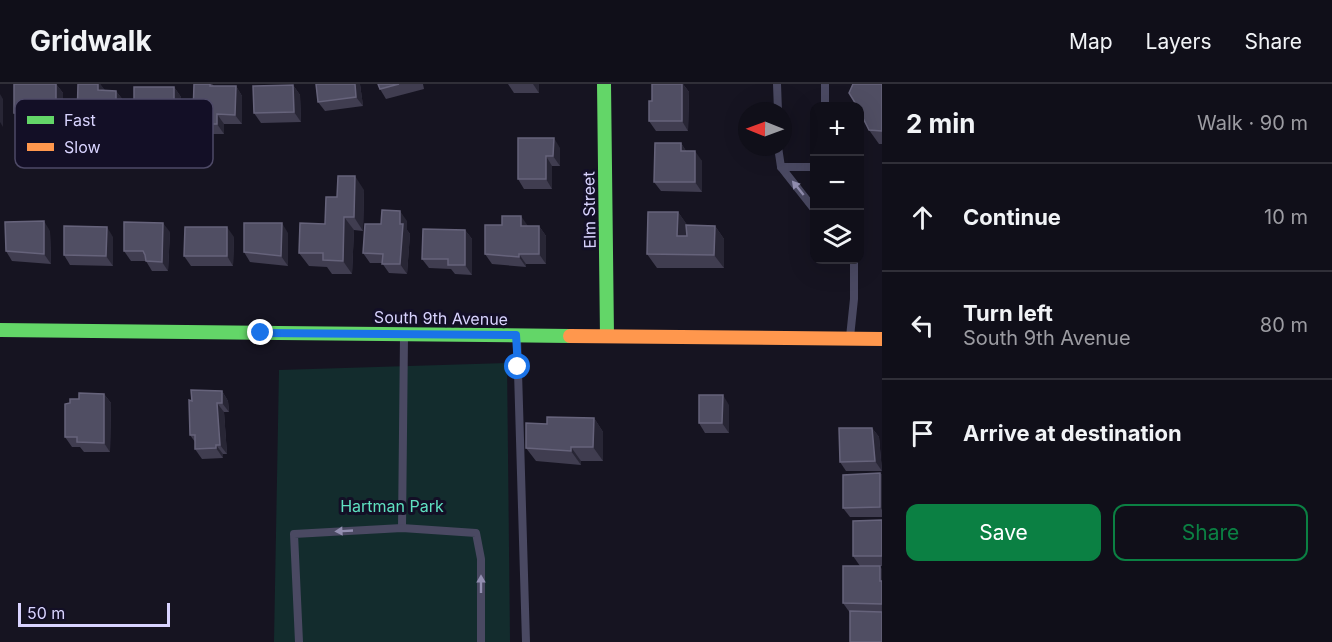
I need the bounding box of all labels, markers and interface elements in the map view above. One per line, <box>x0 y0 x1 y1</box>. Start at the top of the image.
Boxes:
text: Gridwalk <box>30 24 152 58</box>
text: Map <box>1069 29 1113 54</box>
text: Layers <box>1146 29 1212 54</box>
text: Share <box>1245 29 1302 54</box>
legend <box>15 99 213 168</box>
north arrow <box>738 102 792 156</box>
map controls <box>810 102 864 264</box>
button: + <box>810 102 864 156</box>
text: 2 min <box>906 108 976 139</box>
text: Fast <box>64 110 96 130</box>
text: Walk · 90 m <box>1197 111 1308 135</box>
text: Slow <box>64 137 101 157</box>
button: − <box>810 156 864 210</box>
street label: Elm Street <box>578 171 600 249</box>
one-way arrow <box>791 180 804 196</box>
icon: ahead <box>906 201 939 234</box>
text: Continue <box>963 204 1061 230</box>
text: 10 m <box>1264 205 1308 229</box>
button: layers <box>810 210 864 264</box>
text: Turn left <box>963 300 1053 326</box>
street label: South 9th Avenue <box>374 307 508 329</box>
icon: left <box>906 309 939 342</box>
text: 80 m <box>1260 313 1308 337</box>
route end <box>247 319 273 345</box>
text: South 9th Avenue <box>963 326 1131 350</box>
route start <box>504 353 530 379</box>
icon: arrive <box>906 417 939 450</box>
text: Arrive at destination <box>963 420 1182 446</box>
park label: Hartman Park <box>340 496 444 516</box>
button: Save <box>906 504 1101 561</box>
button: Share <box>1113 504 1308 561</box>
one-way arrow <box>334 527 353 536</box>
one-way arrow <box>476 574 486 593</box>
scale bar <box>18 600 170 628</box>
text: 50 m <box>27 603 65 623</box>

